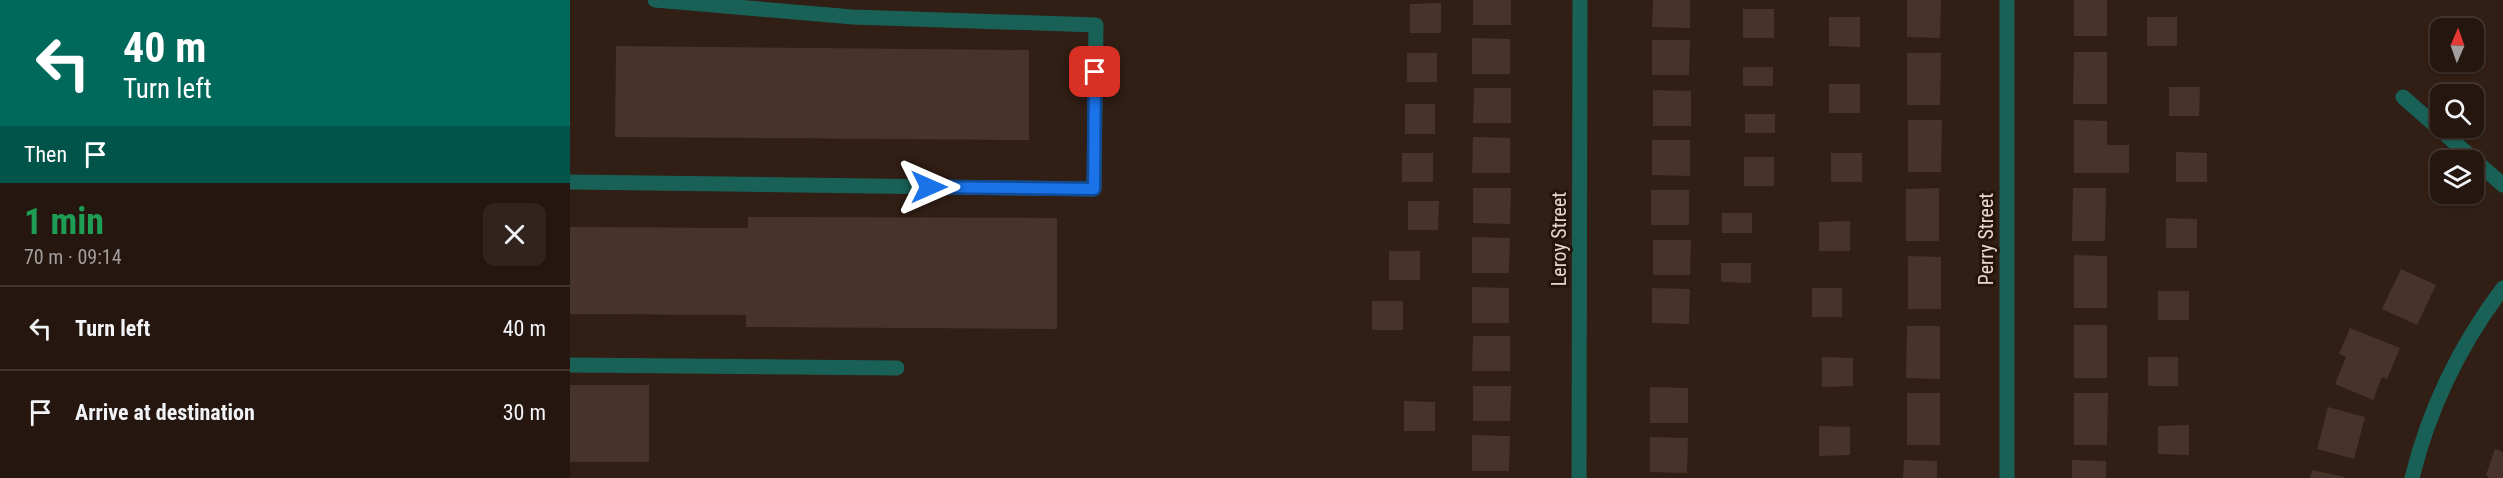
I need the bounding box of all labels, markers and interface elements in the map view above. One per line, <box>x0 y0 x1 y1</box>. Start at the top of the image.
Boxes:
north arrow <box>2430 18 2484 72</box>
map controls <box>2430 18 2484 204</box>
text: 40 m <box>123 23 206 72</box>
icon: left <box>24 24 102 102</box>
pin <box>1069 46 1120 97</box>
icon: arrive <box>1078 55 1111 88</box>
text: Turn left <box>123 73 212 105</box>
button: search <box>2430 84 2484 138</box>
icon: arrive <box>79 138 112 171</box>
text: Then <box>24 142 67 167</box>
button: layers <box>2430 150 2484 204</box>
position arrow <box>897 155 961 219</box>
street label: Leroy Street <box>1547 192 1571 286</box>
street label: Perry Street <box>1974 193 1998 285</box>
text: 1 min <box>24 201 104 243</box>
button: close <box>483 203 546 266</box>
text: 70 m · 09:14 <box>24 245 122 269</box>
icon: left <box>24 312 57 345</box>
text: Turn left <box>75 316 150 341</box>
text: 40 m <box>503 316 546 341</box>
icon: arrive <box>24 396 57 429</box>
text: Arrive at destination <box>75 400 255 425</box>
text: 30 m <box>503 400 546 425</box>

